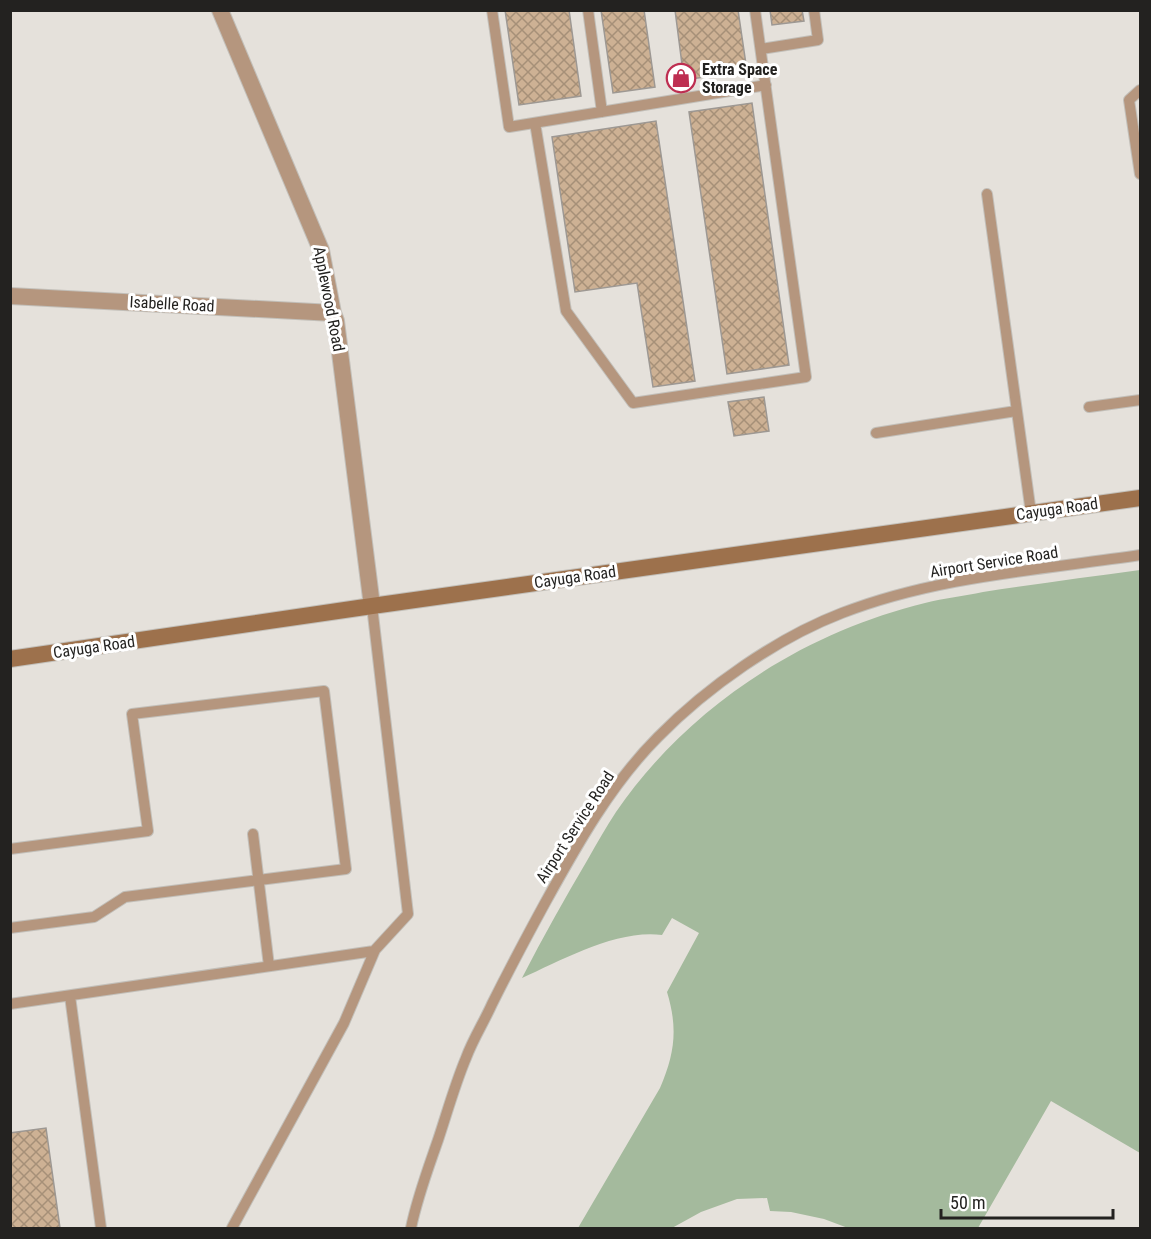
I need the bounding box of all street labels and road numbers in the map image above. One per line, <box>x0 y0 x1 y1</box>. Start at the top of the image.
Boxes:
street label: Applewood Road <box>310 245 348 353</box>
street label: Isabelle Road <box>129 292 215 316</box>
street label: Cayuga Road <box>1015 494 1099 524</box>
street label: Airport Service Road <box>929 542 1059 582</box>
street label: Cayuga Road <box>533 562 617 592</box>
street label: Cayuga Road <box>52 632 136 662</box>
street label: Airport Service Road <box>532 768 618 886</box>

